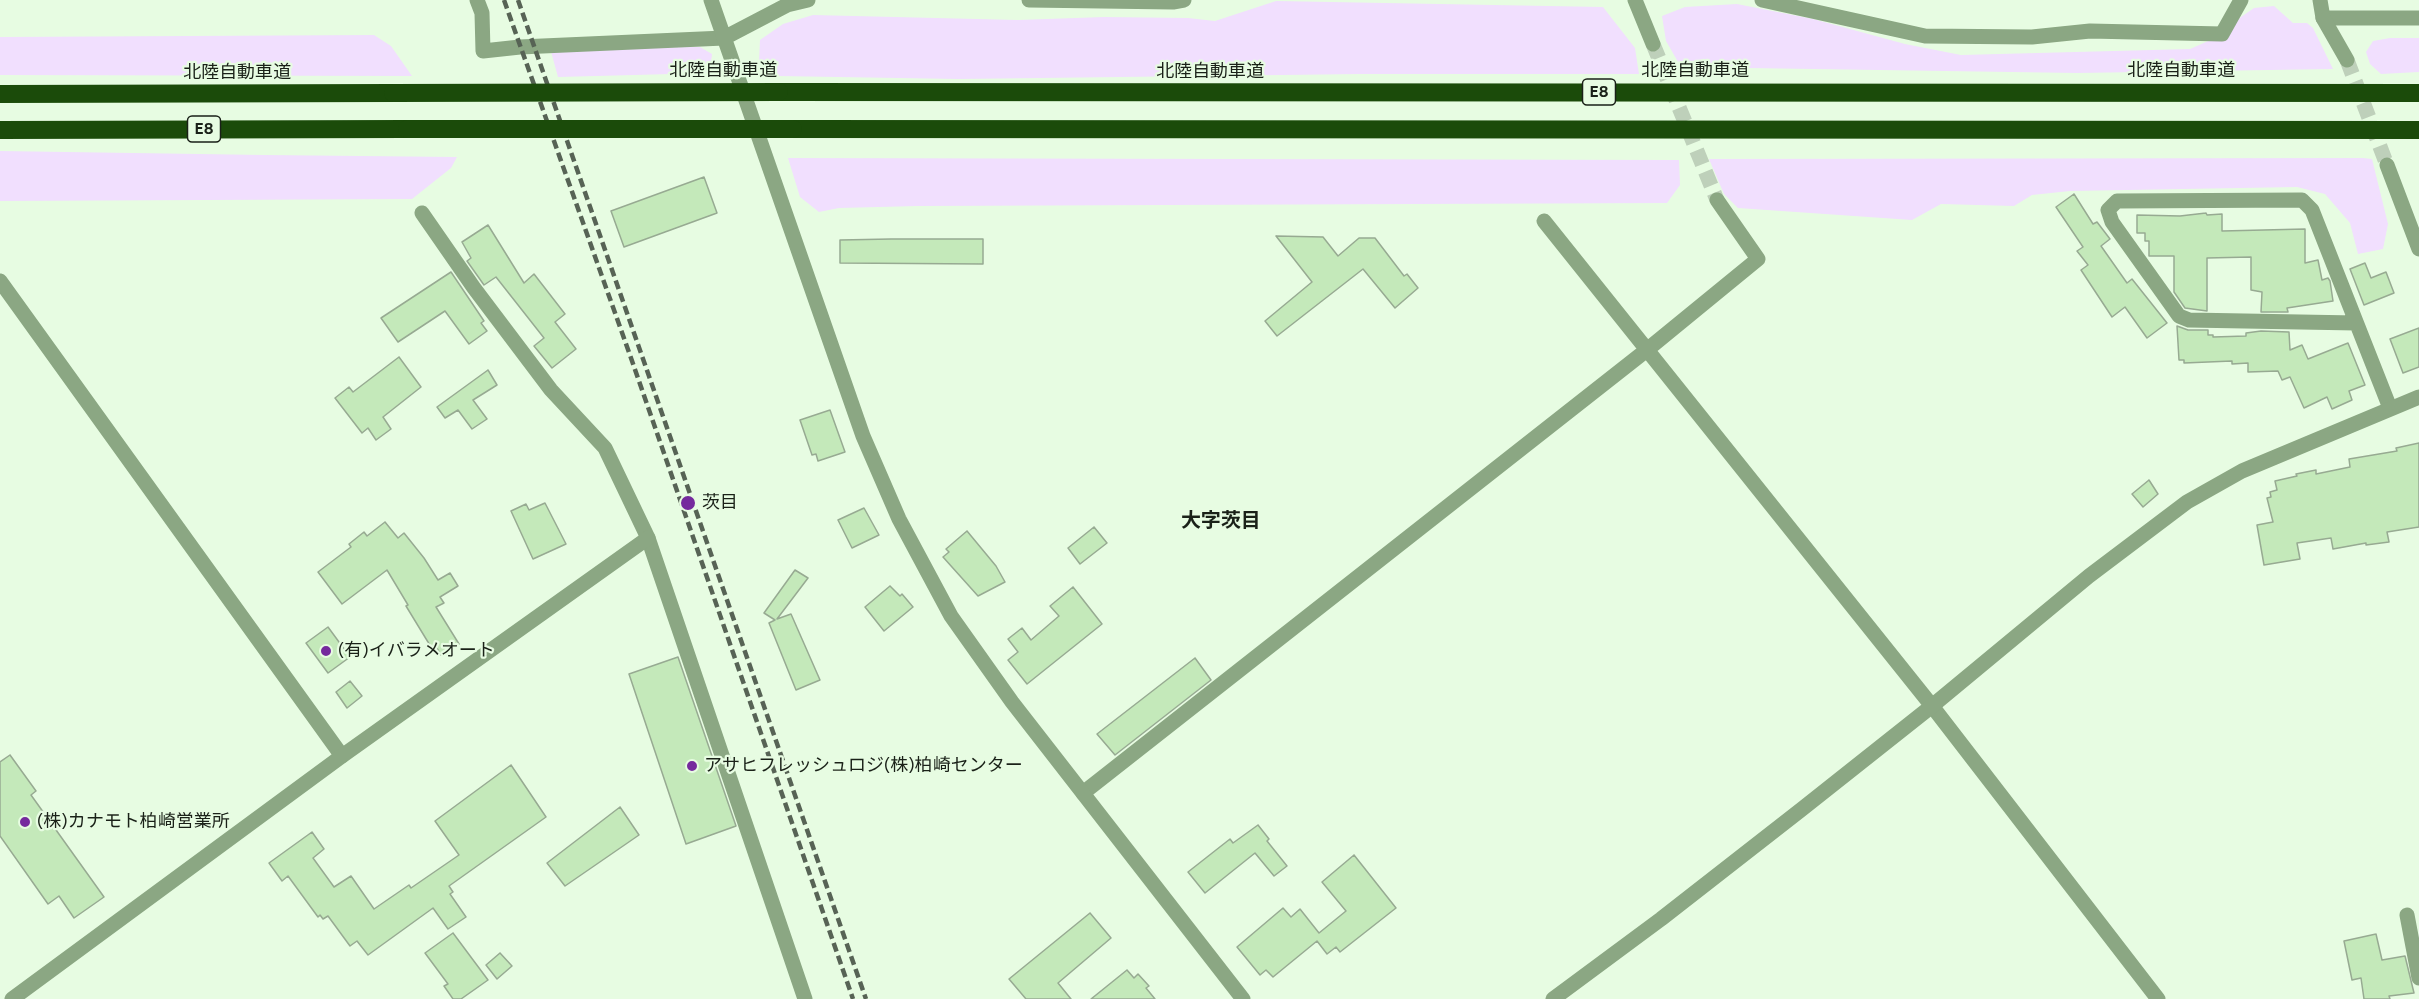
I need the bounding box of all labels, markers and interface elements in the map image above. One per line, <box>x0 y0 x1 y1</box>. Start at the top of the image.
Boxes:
street label: 北陸自動車道 <box>669 60 777 82</box>
street label: 北陸自動車道 <box>1641 60 1749 82</box>
street label: 北陸自動車道 <box>2127 60 2235 82</box>
street label: 北陸自動車道 <box>1156 61 1264 83</box>
street label: 北陸自動車道 <box>183 62 291 84</box>
road number: E8 <box>1582 79 1616 105</box>
road number: E8 <box>188 116 220 142</box>
place label: 茨目 <box>702 492 738 514</box>
marker: 茨目 <box>679 494 697 512</box>
district label: 大字茨目 <box>1181 509 1261 533</box>
place label: (有)イバラメオート <box>338 640 495 662</box>
marker: (有)イバラメオート <box>319 644 333 658</box>
place label: アサヒフレッシュロジ(株)柏崎センター <box>704 755 1023 777</box>
marker: アサヒフレッシュロジ(株)柏崎センター <box>685 759 699 773</box>
place label: (株)カナモト柏崎営業所 <box>37 811 230 833</box>
marker: (株)カナモト柏崎営業所 <box>18 815 32 829</box>

